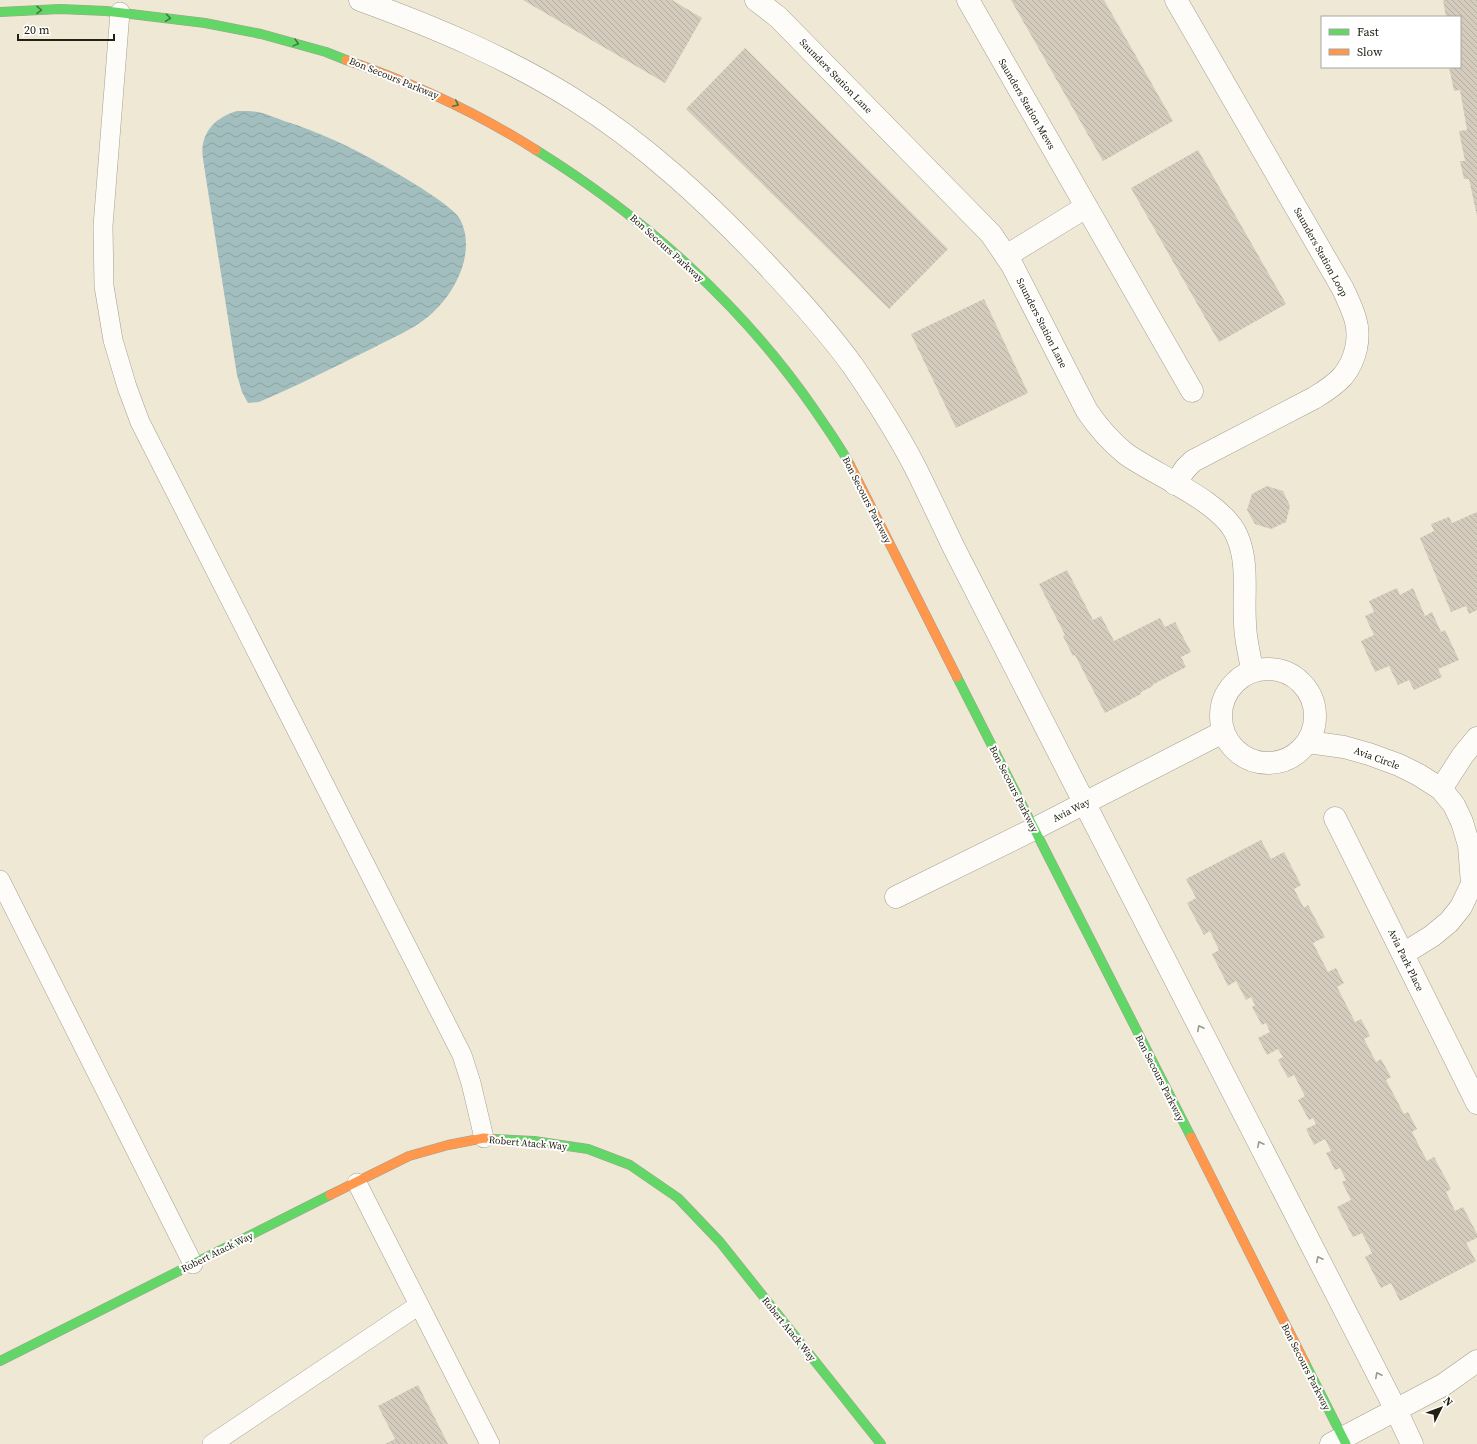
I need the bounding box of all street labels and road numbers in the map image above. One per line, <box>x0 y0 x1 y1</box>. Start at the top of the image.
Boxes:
street label: Saunders Station Lane <box>797 36 875 116</box>
street label: Bon Secours Parkway <box>347 54 441 102</box>
street label: Saunders Station Mews <box>996 56 1058 152</box>
street label: Saunders Station Loop <box>1291 205 1351 299</box>
street label: Bon Secours Parkway <box>627 211 707 285</box>
street label: Saunders Station Lane <box>1014 276 1070 370</box>
street label: Bon Secours Parkway <box>840 455 895 546</box>
street label: Bon Secours Parkway <box>987 744 1042 835</box>
street label: Avia Circle <box>1352 744 1402 772</box>
street label: Avia Way <box>1050 795 1093 825</box>
street label: Avia Park Place <box>1385 927 1427 993</box>
street label: Bon Secours Parkway <box>1133 1033 1188 1124</box>
street label: Robert Atack Way <box>488 1133 569 1153</box>
street label: Robert Atack Way <box>179 1229 256 1275</box>
street label: Robert Atack Way <box>759 1294 819 1364</box>
street label: Bon Secours Parkway <box>1279 1322 1334 1413</box>

